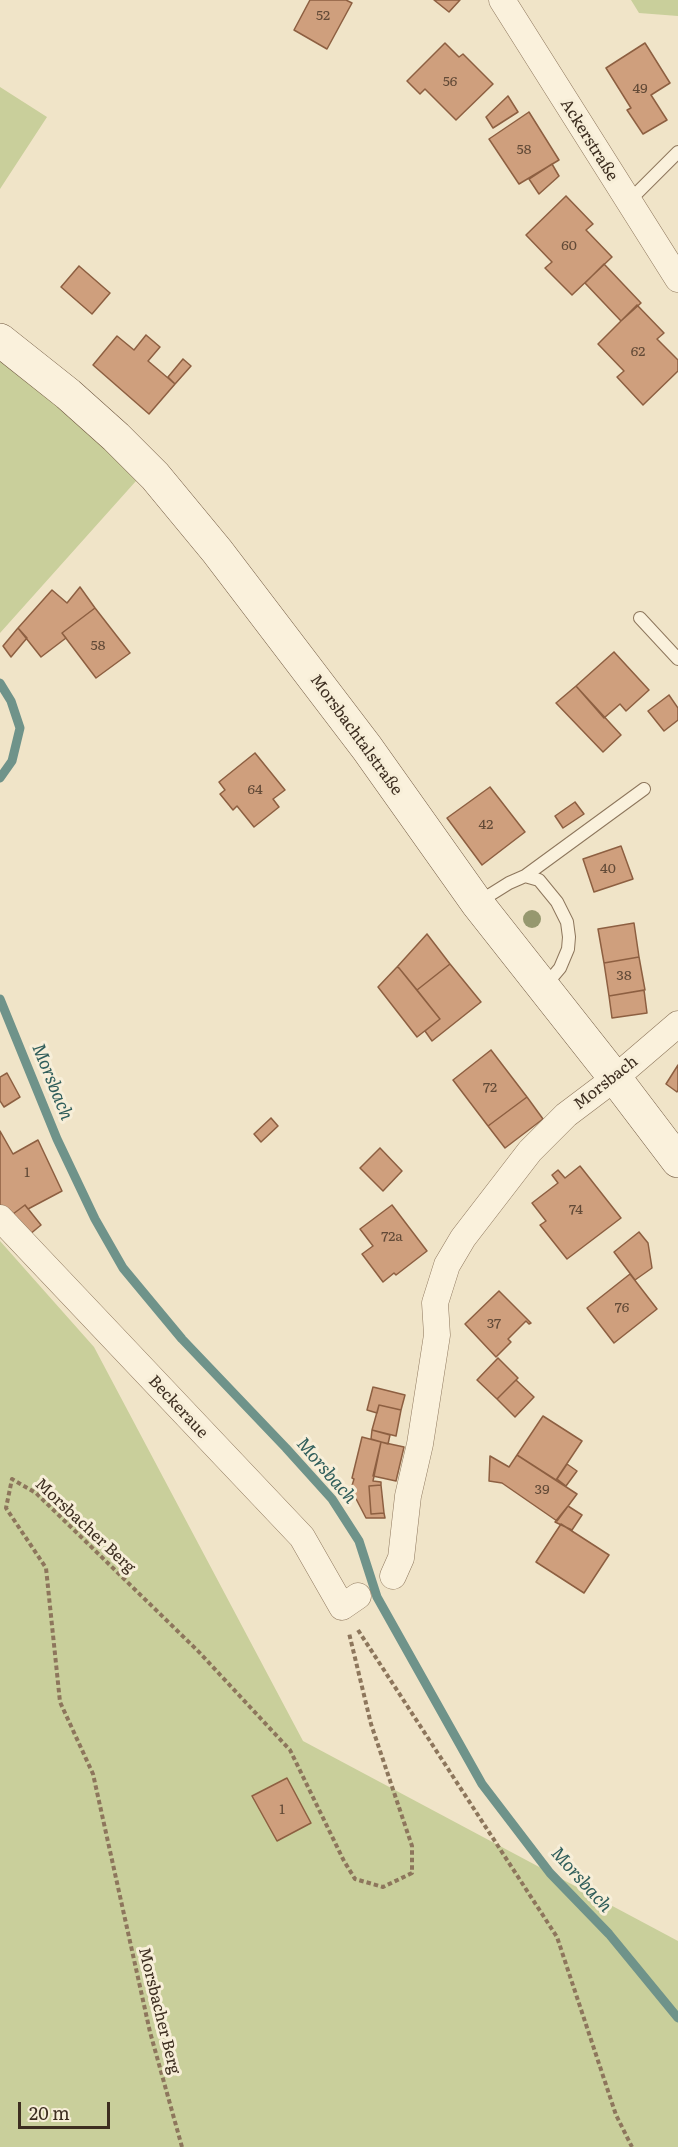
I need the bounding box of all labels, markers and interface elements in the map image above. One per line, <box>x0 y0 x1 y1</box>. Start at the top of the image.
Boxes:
house number: 52 <box>316 8 330 24</box>
house number: 56 <box>443 74 457 90</box>
house number: 49 <box>632 81 648 97</box>
street label: Ackerstraße <box>556 95 622 185</box>
house number: 58 <box>517 142 531 158</box>
house number: 60 <box>561 238 577 254</box>
house number: 62 <box>631 344 645 360</box>
house number: 58 <box>91 638 105 654</box>
street label: Morsbachtalstraße <box>306 671 406 799</box>
house number: 64 <box>247 782 263 798</box>
house number: 42 <box>479 817 493 833</box>
house number: 40 <box>600 861 616 877</box>
house number: 38 <box>616 968 632 984</box>
water label: Morsbach <box>27 1041 77 1123</box>
street label: Morsbach <box>570 1052 642 1114</box>
house number: 72 <box>483 1080 497 1096</box>
house number: 1 <box>24 1165 30 1181</box>
house number: 74 <box>569 1202 583 1218</box>
house number: 72a <box>381 1229 403 1245</box>
house number: 76 <box>615 1300 629 1316</box>
house number: 37 <box>487 1316 501 1332</box>
street label: Beckeraue <box>144 1372 212 1442</box>
water label: Morsbach <box>291 1434 361 1508</box>
street label: Morsbacher Berg <box>31 1475 139 1577</box>
house number: 39 <box>535 1482 549 1498</box>
house number: 1 <box>279 1802 285 1818</box>
water label: Morsbach <box>546 1843 616 1917</box>
street label: Morsbacher Berg <box>134 1946 184 2076</box>
scale bar <box>21 2090 112 2128</box>
text: 20 m <box>29 2099 70 2126</box>

